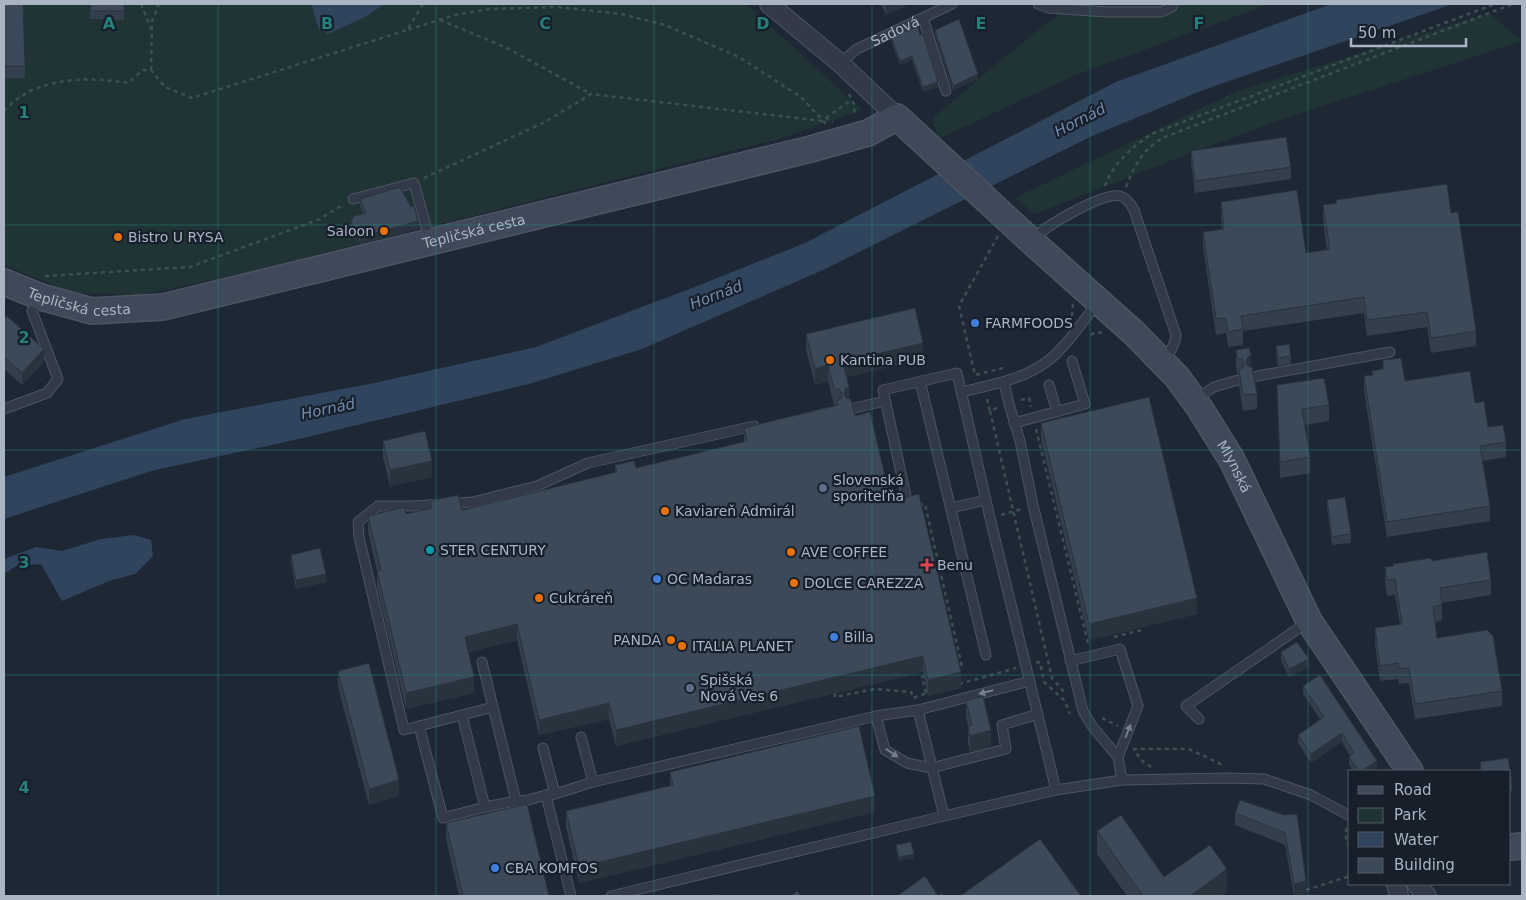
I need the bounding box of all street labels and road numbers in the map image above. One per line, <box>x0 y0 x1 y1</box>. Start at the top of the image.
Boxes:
street label: Sadová <box>868 13 922 49</box>
street label: Tepličská cesta <box>420 211 527 252</box>
street label: Tepličská cesta <box>25 284 131 319</box>
street label: Mlynská <box>1214 437 1254 495</box>

